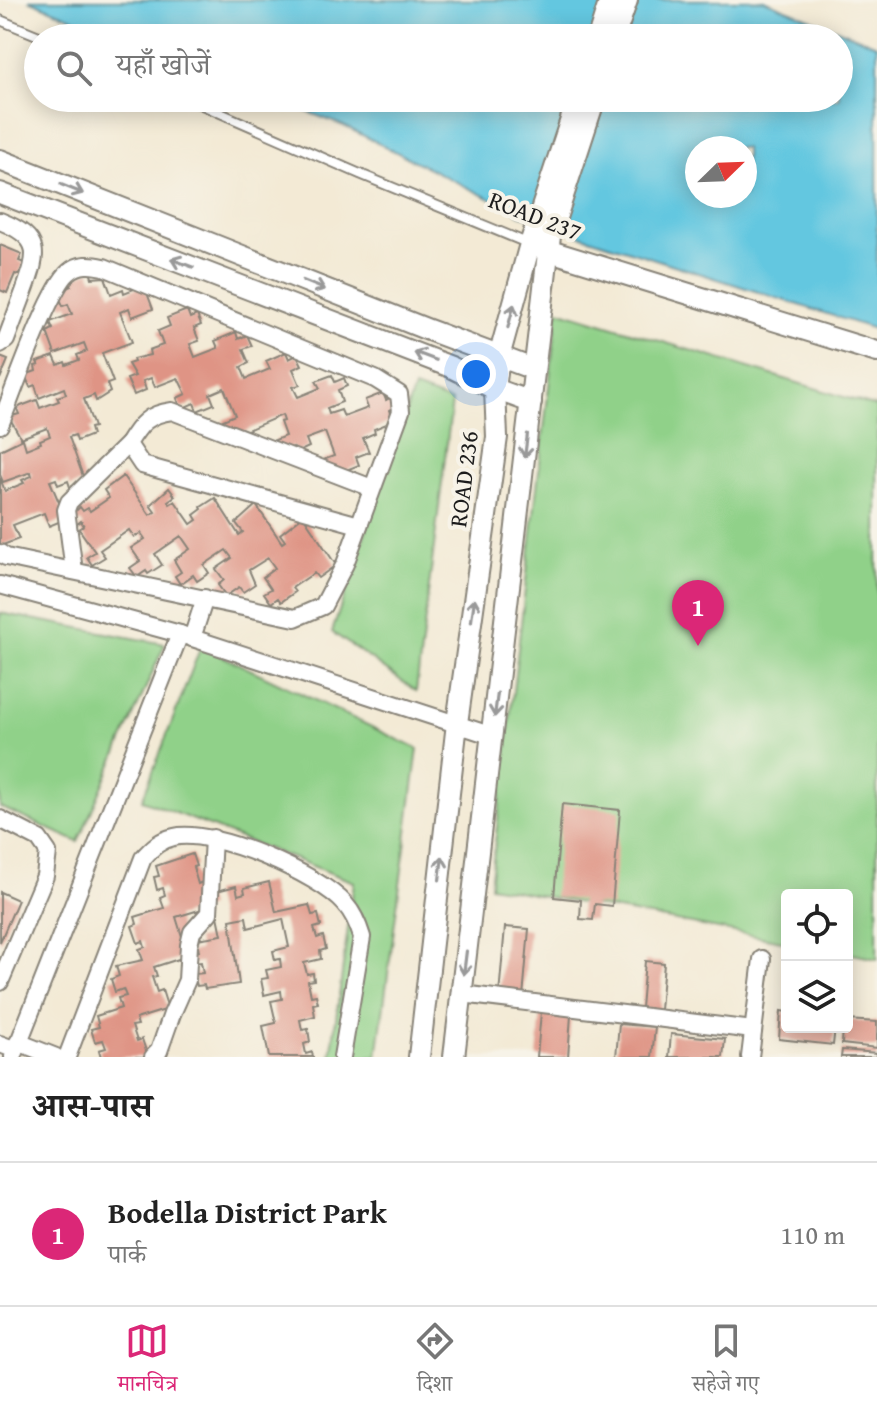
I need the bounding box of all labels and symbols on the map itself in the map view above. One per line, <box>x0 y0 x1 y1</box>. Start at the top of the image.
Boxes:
north arrow <box>685 136 757 208</box>
street label: ROAD 237 <box>484 182 587 249</box>
one-way arrow <box>59 183 84 197</box>
one-way arrow <box>170 255 195 269</box>
one-way arrow <box>301 279 326 293</box>
one-way arrow <box>504 304 519 330</box>
one-way arrow <box>413 348 438 362</box>
your location <box>456 354 496 394</box>
street label: ROAD 236 <box>440 429 487 529</box>
one-way arrow <box>518 433 533 458</box>
pin: 1 <box>672 580 724 646</box>
one-way arrow <box>466 598 481 623</box>
one-way arrow <box>489 691 504 717</box>
one-way arrow <box>433 855 448 882</box>
one-way arrow <box>458 949 473 976</box>

